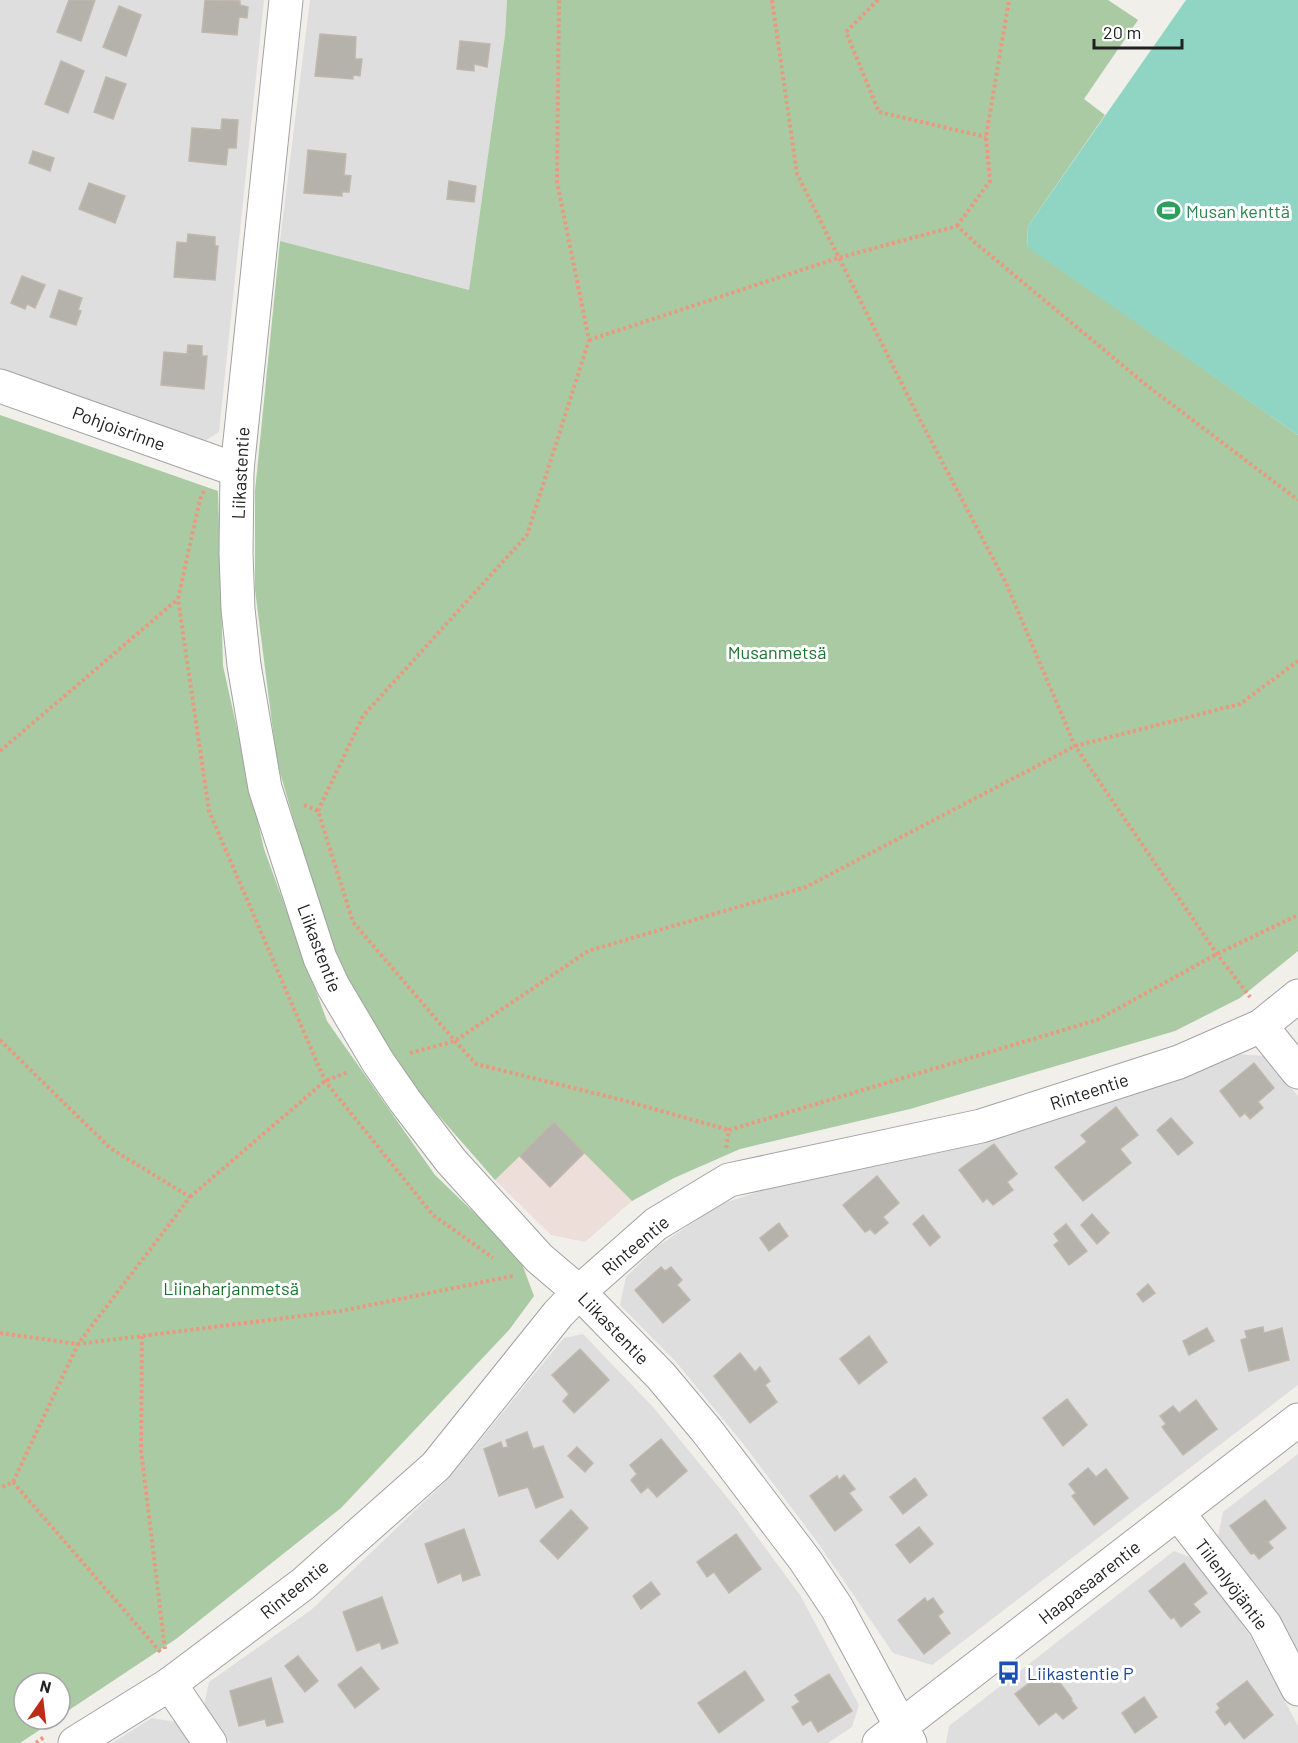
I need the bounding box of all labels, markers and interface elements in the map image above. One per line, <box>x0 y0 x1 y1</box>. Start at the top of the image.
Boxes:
scale bar <box>1094 12 1182 50</box>
text: 20 m <box>1103 21 1141 43</box>
sports icon: Musan kenttä <box>1155 198 1181 224</box>
place label: Musan kenttä <box>1186 200 1290 222</box>
street label: Pohjoisrinne <box>70 401 168 455</box>
street label: Liikastentie <box>227 426 253 520</box>
park label: Musanmetsä <box>728 641 826 663</box>
street label: Liikastentie <box>293 901 347 995</box>
street label: Rinteentie <box>1047 1068 1131 1114</box>
street label: Rinteentie <box>597 1210 673 1280</box>
park label: Liinaharjanmetsä <box>163 1277 299 1299</box>
street label: Liikastentie <box>574 1287 654 1369</box>
street label: Tiilenlyöjäntie <box>1191 1534 1273 1634</box>
street label: Haapasaarentie <box>1034 1536 1144 1628</box>
street label: Rinteentie <box>256 1555 332 1623</box>
bus stop icon: Liikastentie P <box>996 1660 1022 1686</box>
place label: Liikastentie P <box>1027 1662 1134 1684</box>
north arrow <box>12 1671 72 1731</box>
text: N <box>38 1675 53 1696</box>

